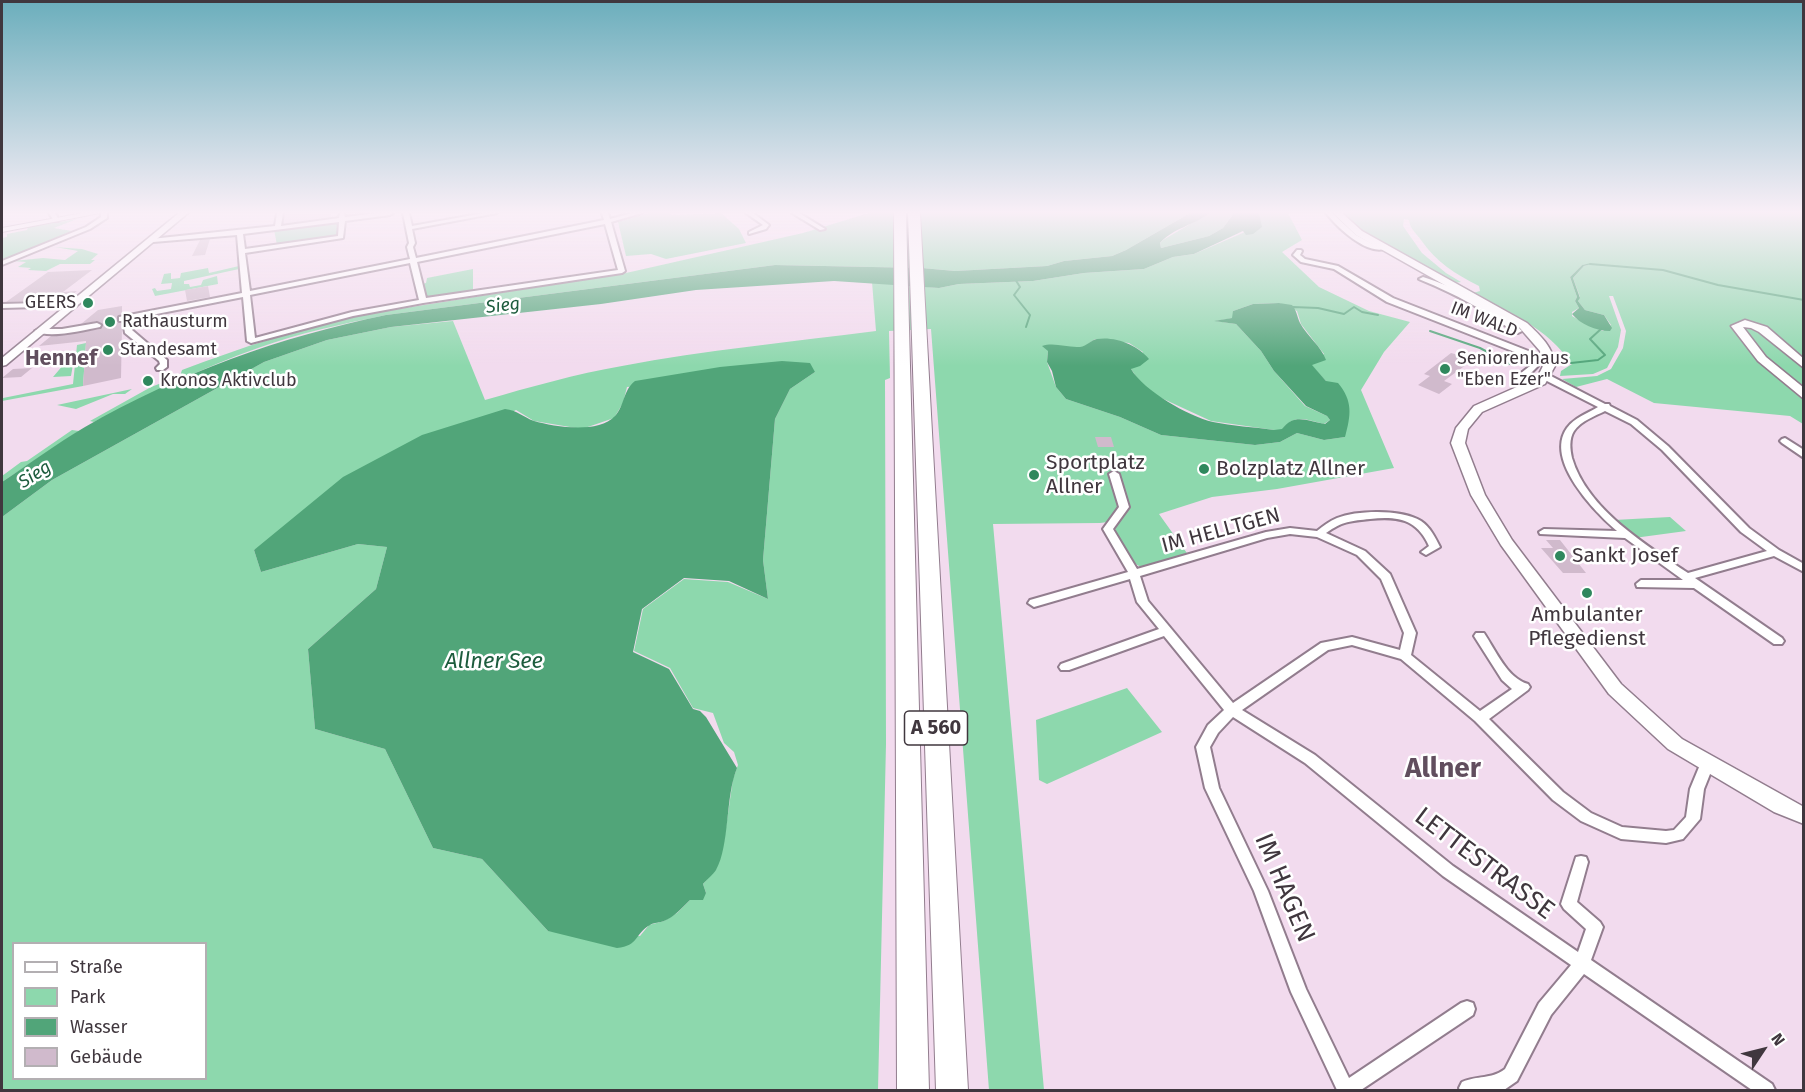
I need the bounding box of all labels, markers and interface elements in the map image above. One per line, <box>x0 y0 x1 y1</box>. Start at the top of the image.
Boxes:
place label: GEERS <box>25 292 76 314</box>
water label: Sieg <box>485 293 521 319</box>
marker: GEERS <box>81 296 95 310</box>
street label: IM WALD <box>1448 297 1520 343</box>
place label: Rathausturm <box>122 311 228 333</box>
marker: Rathausturm <box>103 315 117 329</box>
place label: Standesamt <box>120 339 217 361</box>
marker: Standesamt <box>101 343 115 357</box>
district label: Hennef <box>25 346 97 372</box>
place label: Seniorenhaus "Eben Ezer" <box>1457 348 1569 391</box>
marker: Seniorenhaus "Eben Ezer" <box>1438 362 1452 376</box>
place label: Kronos Aktivclub <box>160 370 297 392</box>
marker: Kronos Aktivclub <box>141 374 155 388</box>
place label: Sportplatz Allner <box>1046 450 1145 500</box>
place label: Bolzplatz Allner <box>1216 456 1365 482</box>
water label: Sieg <box>15 457 55 493</box>
marker: Bolzplatz Allner <box>1197 462 1211 476</box>
marker: Sportplatz Allner <box>1027 468 1041 482</box>
street label: IM HELLTGEN <box>1159 503 1283 559</box>
place label: Sankt Josef <box>1572 543 1678 569</box>
marker: Sankt Josef <box>1553 549 1567 563</box>
marker: Ambulanter Pflegedienst <box>1580 586 1594 600</box>
place label: Ambulanter Pflegedienst <box>1528 602 1646 652</box>
water label: Allner See <box>445 649 543 675</box>
road number: A 560 <box>904 711 968 745</box>
district label: Allner <box>1405 752 1481 786</box>
street label: LETTESTRASSE <box>1408 801 1560 927</box>
street label: IM HAGEN <box>1247 829 1321 947</box>
legend <box>12 942 207 1080</box>
text: Straße <box>70 956 123 978</box>
text: Park <box>70 986 105 1008</box>
text: Wasser <box>70 1016 127 1038</box>
north arrow <box>1733 1020 1793 1080</box>
text: N <box>1767 1030 1789 1049</box>
text: Gebäude <box>70 1046 143 1068</box>

